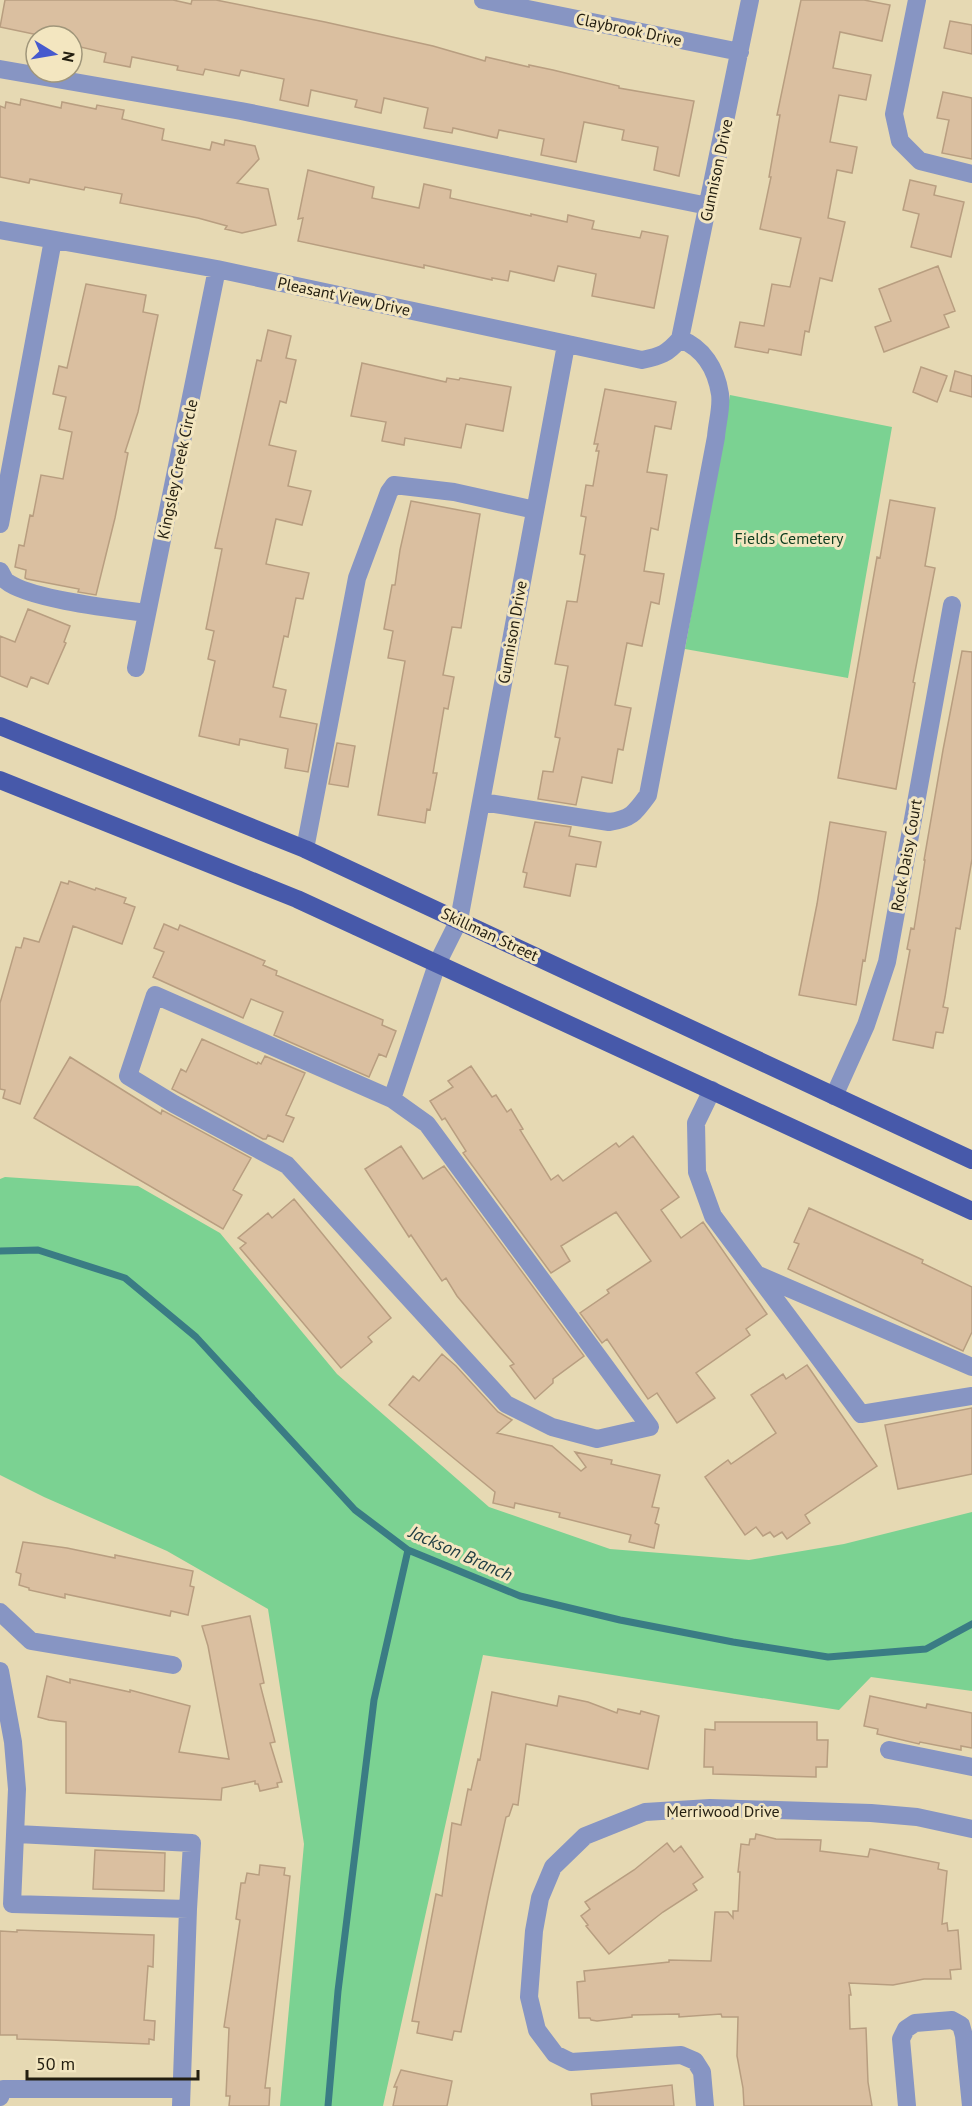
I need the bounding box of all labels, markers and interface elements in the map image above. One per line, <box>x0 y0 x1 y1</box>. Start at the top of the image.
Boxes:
street label: Claybrook Drive <box>574 8 684 50</box>
north arrow <box>24 24 84 84</box>
text: N <box>58 50 80 64</box>
street label: Gunnison Drive <box>695 117 737 223</box>
street label: Pleasant View Drive <box>276 272 412 320</box>
street label: Kingsley Creek Circle <box>152 397 202 541</box>
park label: Fields Cemetery <box>734 528 844 548</box>
street label: Gunnison Drive <box>493 579 531 685</box>
street label: Rock Daisy Court <box>886 797 926 913</box>
street label: Skillman Street <box>438 903 542 965</box>
water label: Jackson Branch <box>404 1519 516 1586</box>
street label: Merriwood Drive <box>666 1801 780 1821</box>
scale bar <box>27 2043 198 2081</box>
text: 50 m <box>36 2052 75 2075</box>

